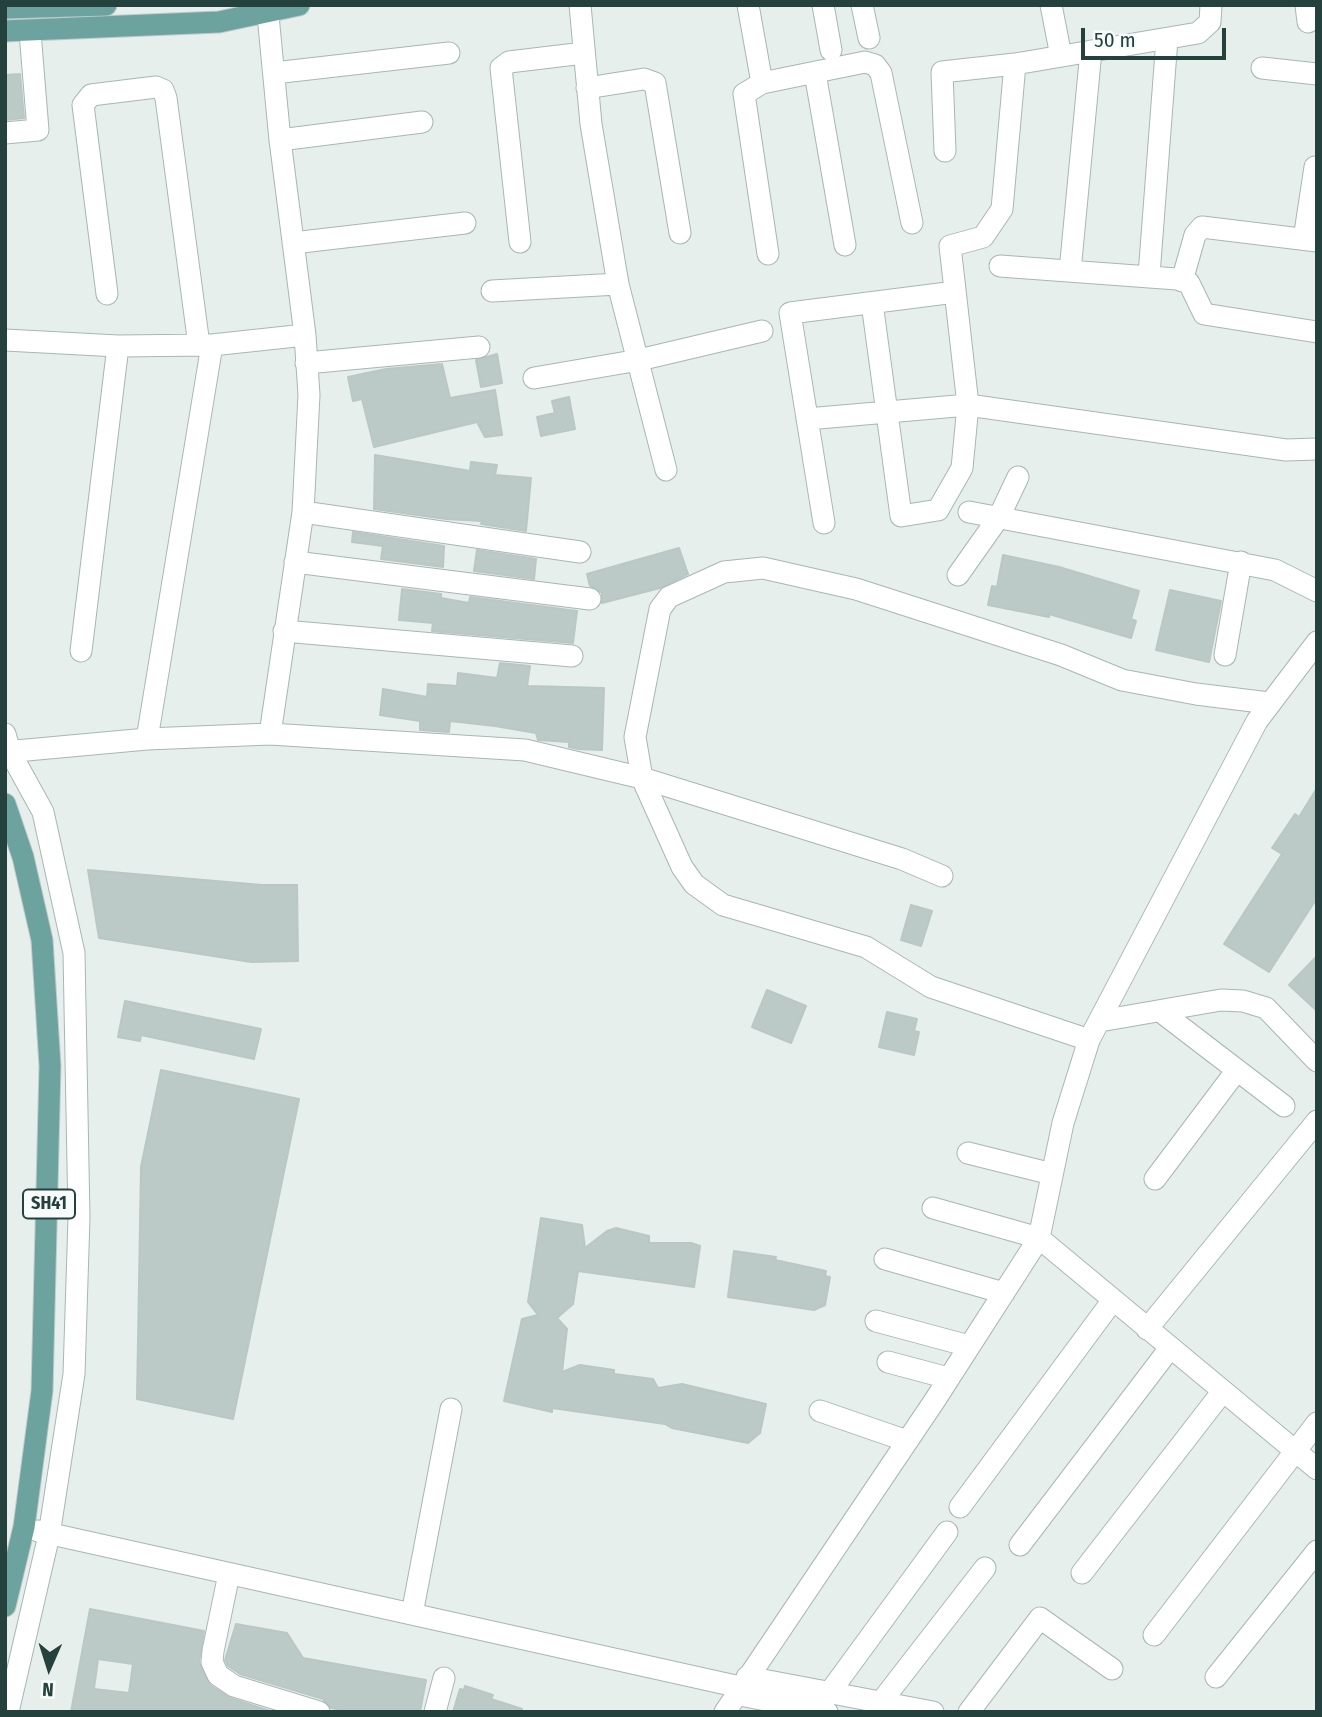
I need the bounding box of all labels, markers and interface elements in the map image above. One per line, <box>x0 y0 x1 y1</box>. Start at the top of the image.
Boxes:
scale bar <box>1084 14 1229 58</box>
text: 50 m <box>1094 27 1136 53</box>
road number: SH41 <box>23 1190 75 1218</box>
north arrow <box>14 1633 84 1703</box>
text: N <box>42 1678 54 1701</box>

